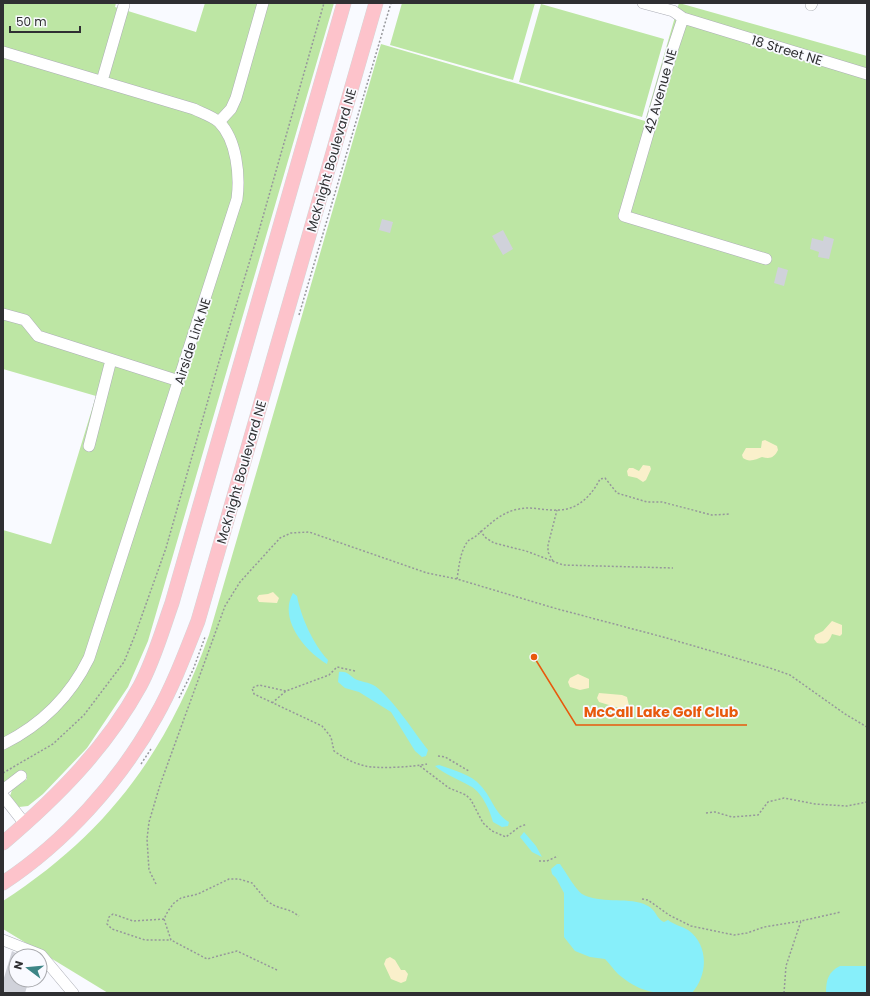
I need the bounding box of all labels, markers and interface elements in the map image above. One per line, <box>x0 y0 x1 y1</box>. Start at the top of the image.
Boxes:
scale bar <box>10 8 80 34</box>
text: 50 m <box>16 13 47 30</box>
street label: 18 Street NE <box>749 31 825 70</box>
street label: 42 Avenue NE <box>639 47 682 136</box>
street label: McKnight Boulevard NE <box>302 86 361 234</box>
street label: Airside Link NE <box>169 295 215 387</box>
street label: McKnight Boulevard NE <box>212 398 271 546</box>
callout: McCall Lake Golf Club <box>576 699 747 725</box>
text: McCall Lake Golf Club <box>584 702 739 722</box>
north arrow <box>8 948 48 988</box>
text: N <box>10 959 27 971</box>

